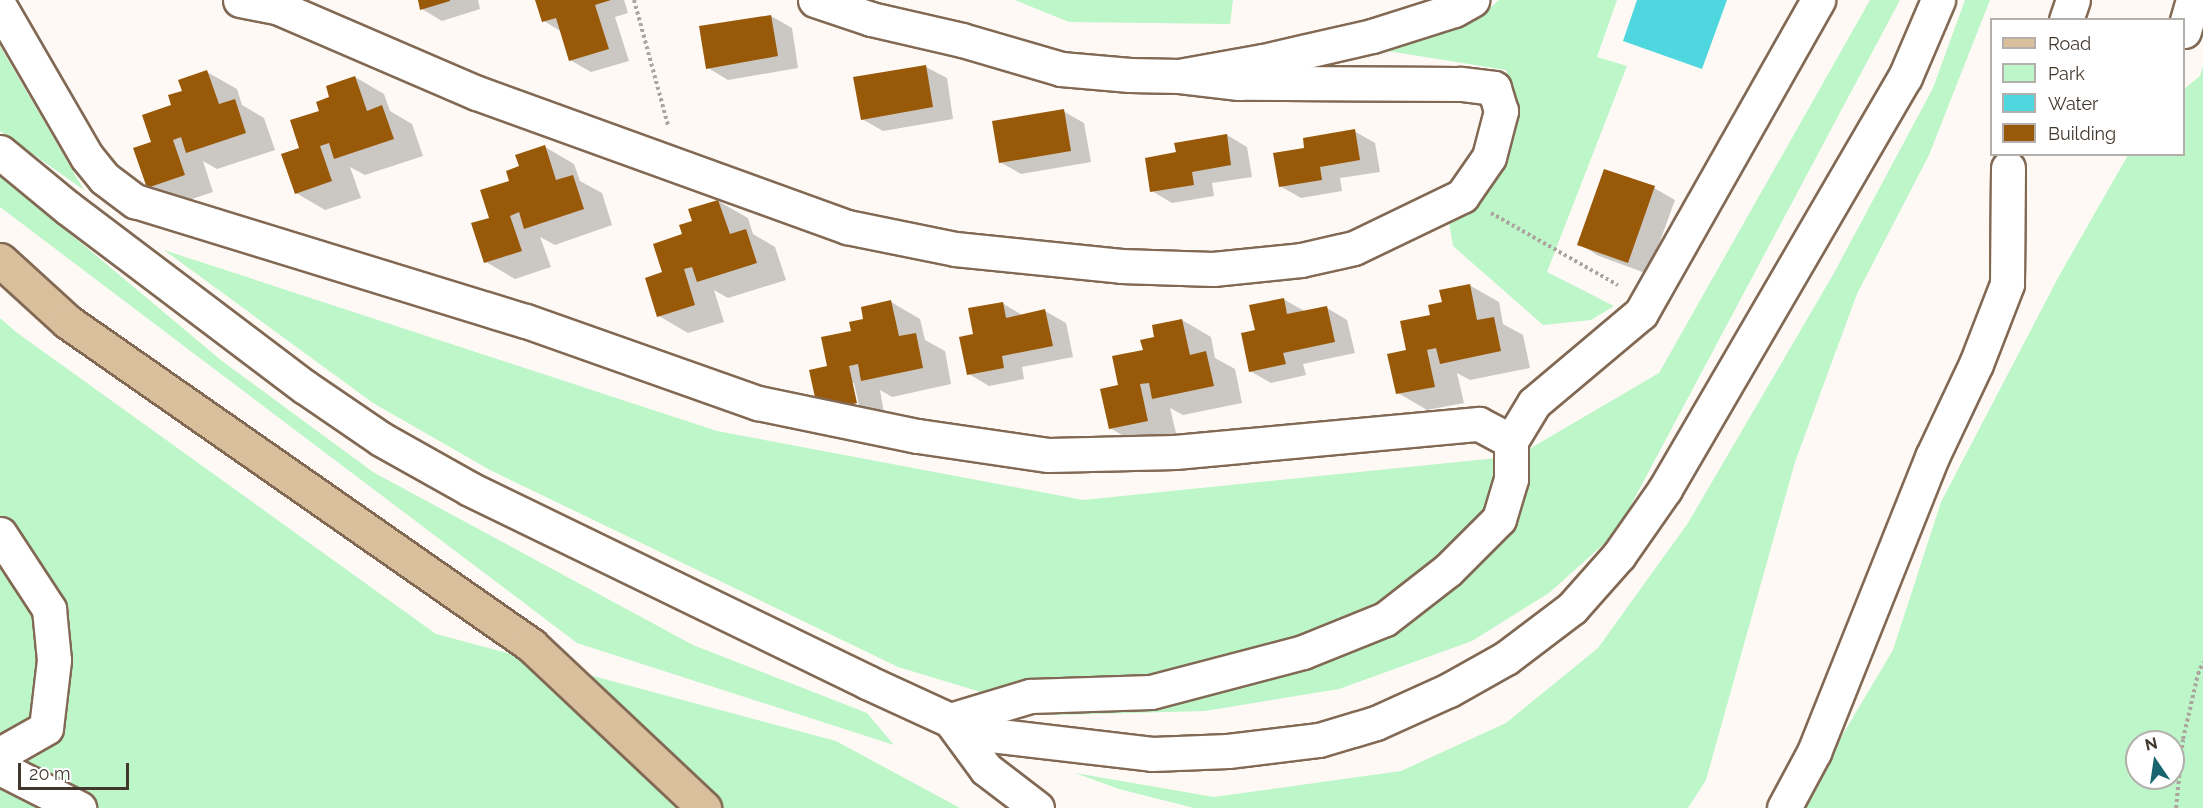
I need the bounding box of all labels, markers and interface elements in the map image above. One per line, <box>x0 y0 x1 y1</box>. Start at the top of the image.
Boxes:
legend <box>1990 18 2185 156</box>
text: Road <box>2048 33 2091 54</box>
text: Park <box>2048 63 2085 84</box>
text: Water <box>2048 93 2098 114</box>
text: Building <box>2048 123 2116 144</box>
north arrow <box>2125 730 2185 790</box>
text: N <box>2143 733 2159 755</box>
scale bar <box>21 751 132 789</box>
text: 20 m <box>29 763 71 784</box>

